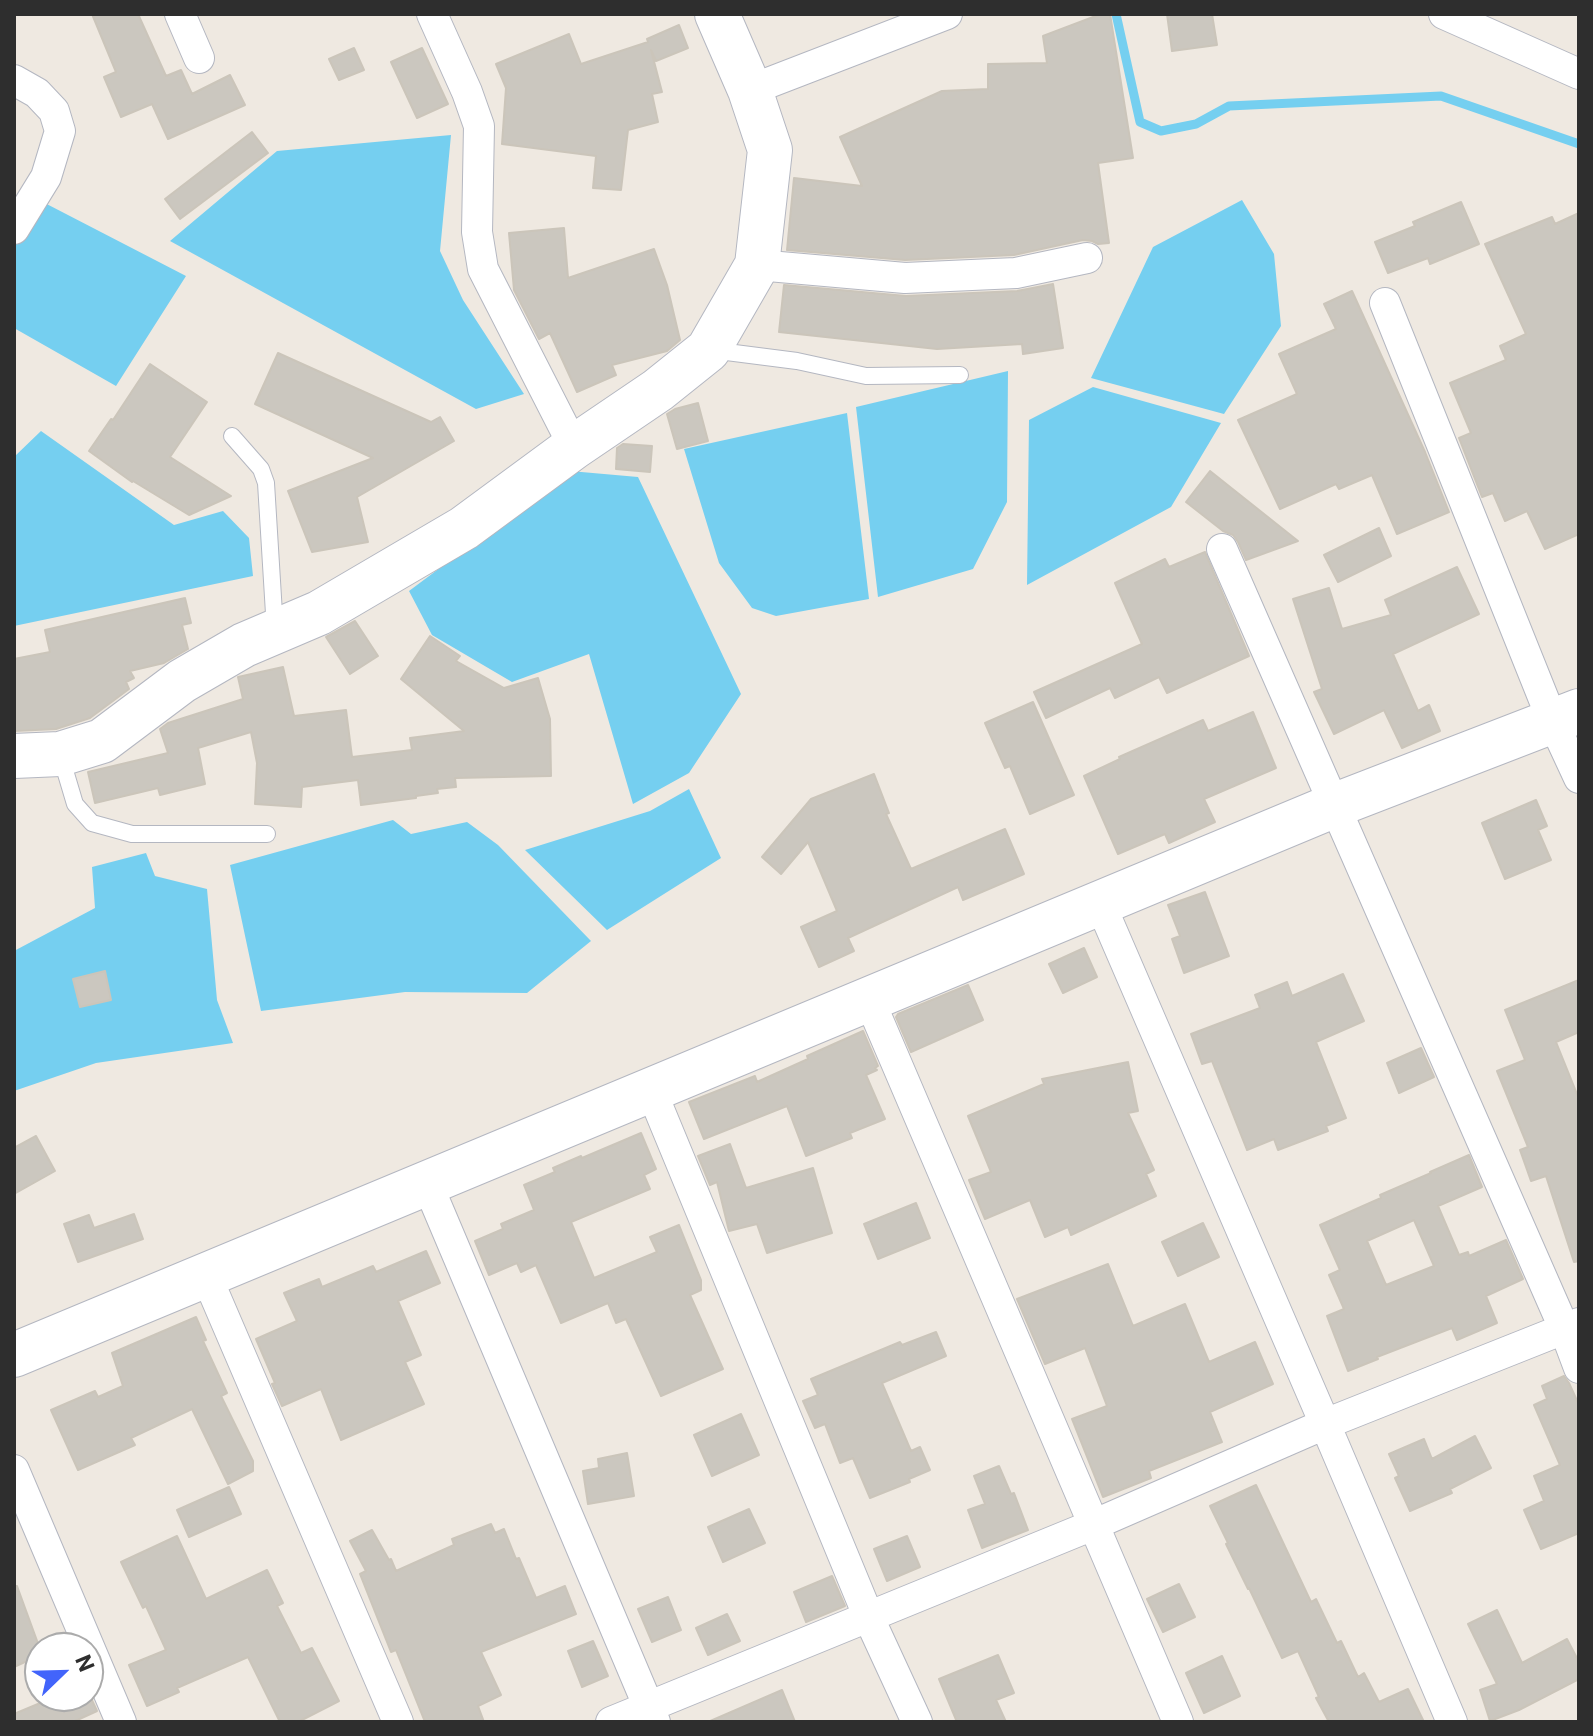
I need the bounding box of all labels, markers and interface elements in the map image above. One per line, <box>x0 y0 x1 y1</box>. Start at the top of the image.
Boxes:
north arrow <box>24 1632 104 1712</box>
text: N <box>70 1651 99 1675</box>

